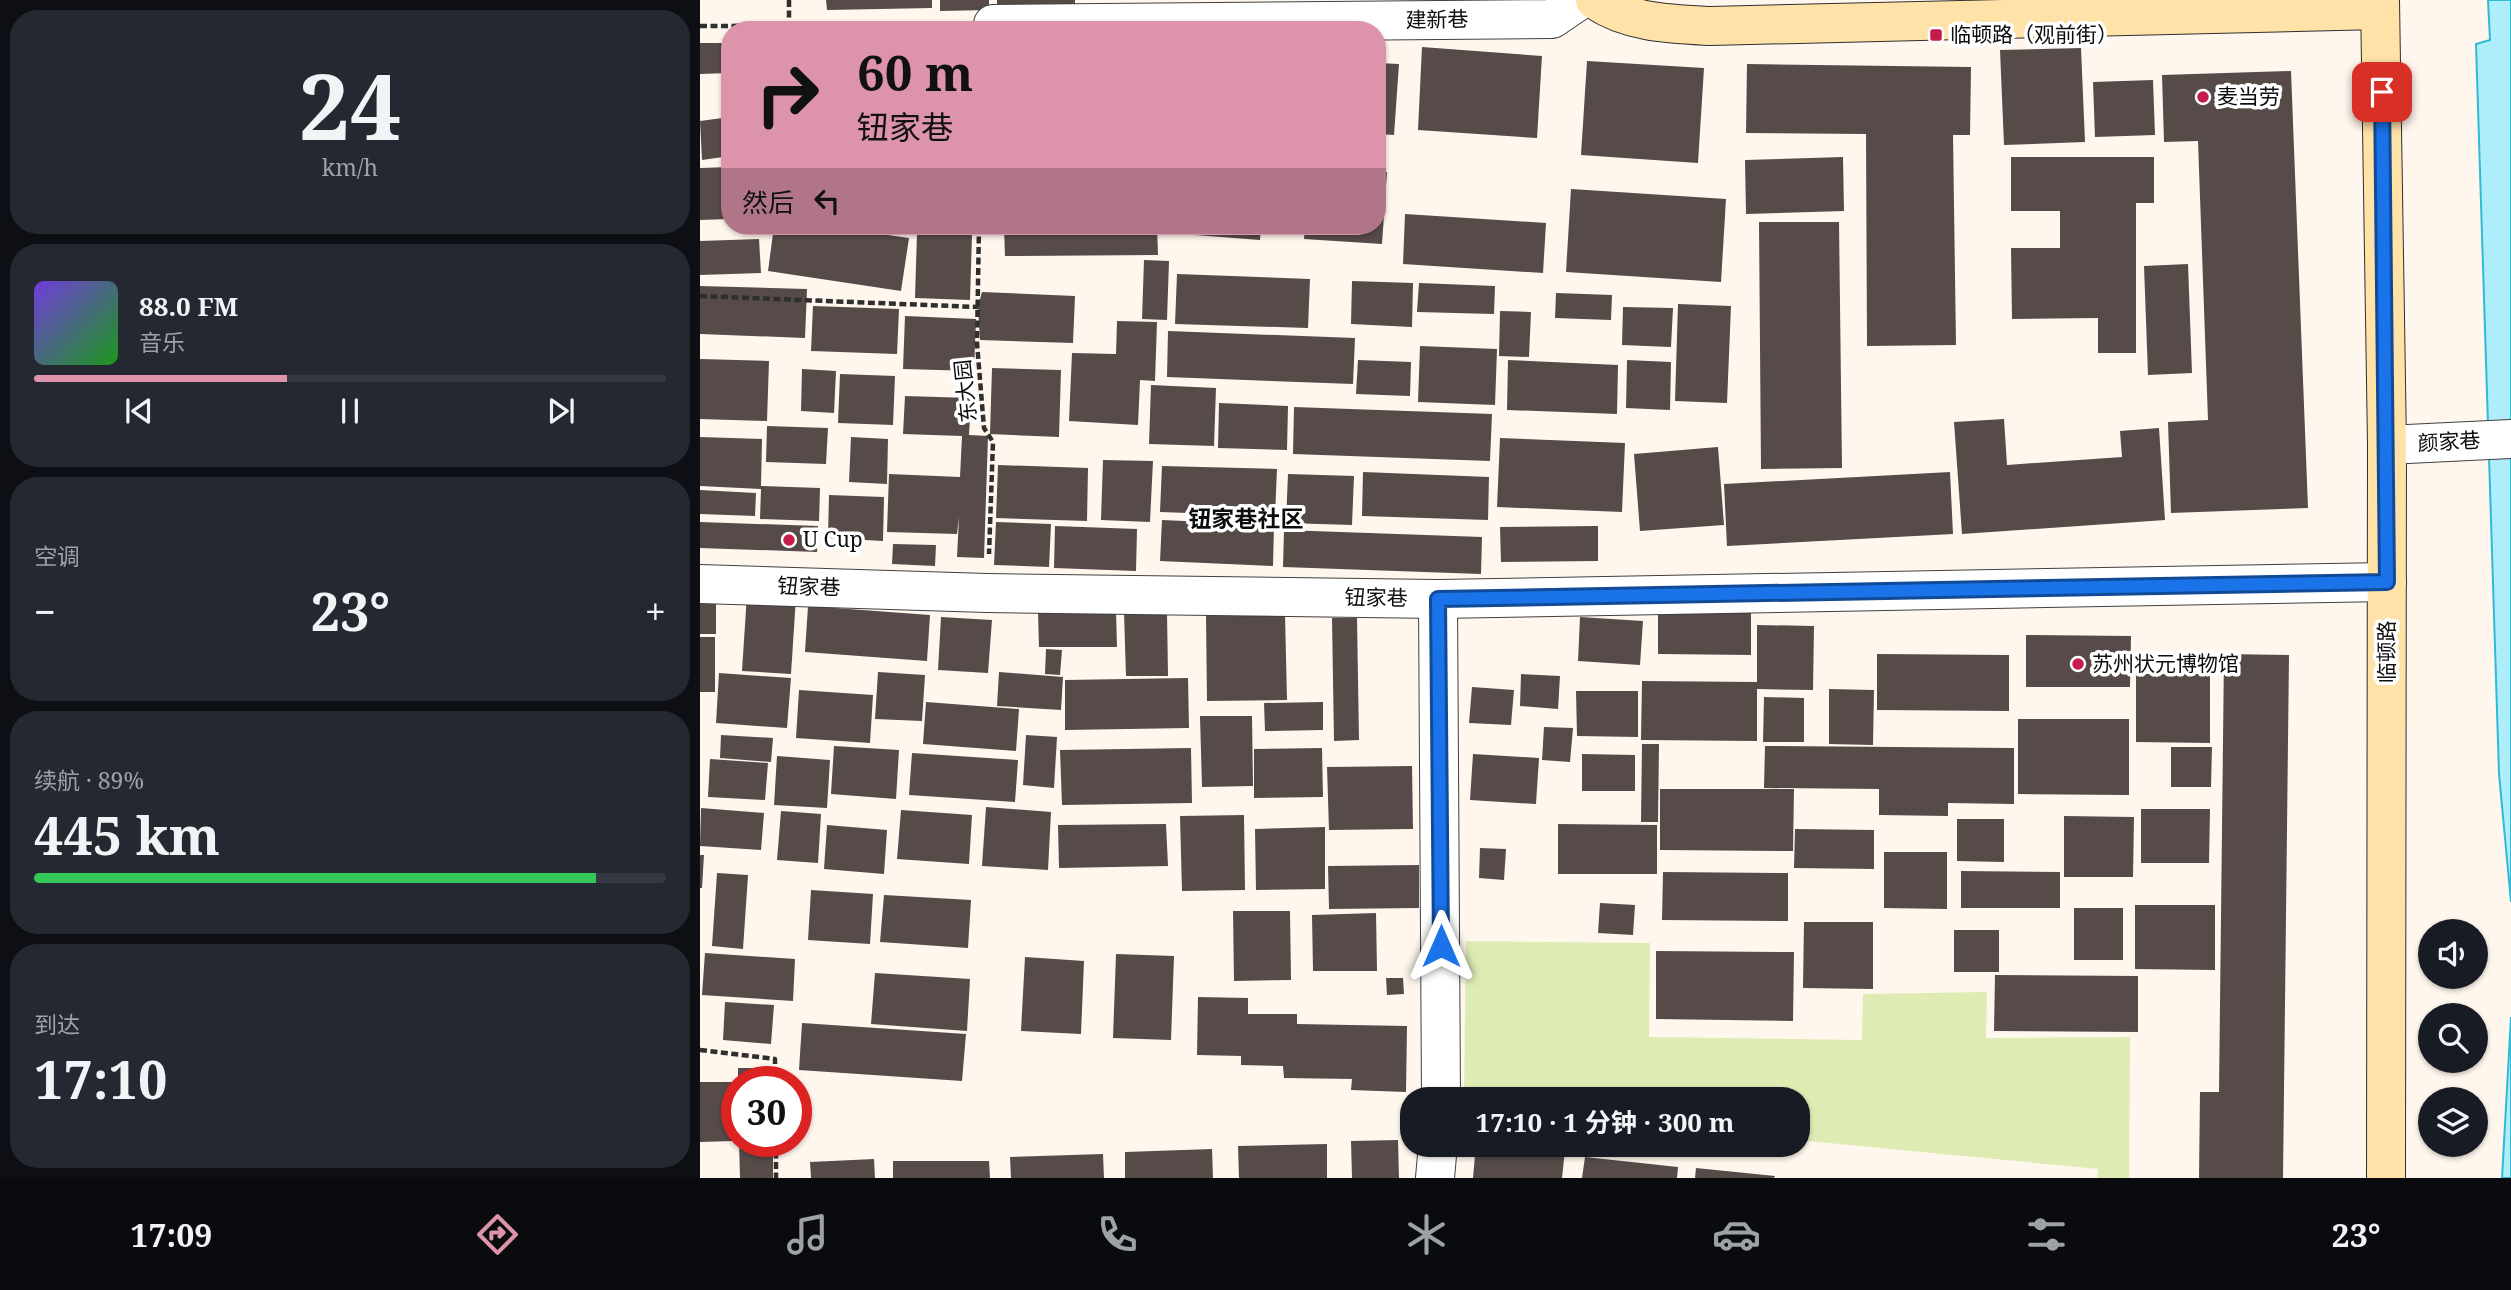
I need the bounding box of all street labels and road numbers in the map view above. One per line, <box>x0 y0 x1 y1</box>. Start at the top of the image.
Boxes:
street label: 建新巷 <box>1405 4 1469 34</box>
street label: 东大园 <box>948 358 982 424</box>
street label: 颜家巷 <box>2417 425 2481 457</box>
street label: 钮家巷 <box>777 571 841 601</box>
street label: 钮家巷 <box>1344 582 1408 612</box>
street label: 临顿路 <box>2372 621 2400 684</box>

